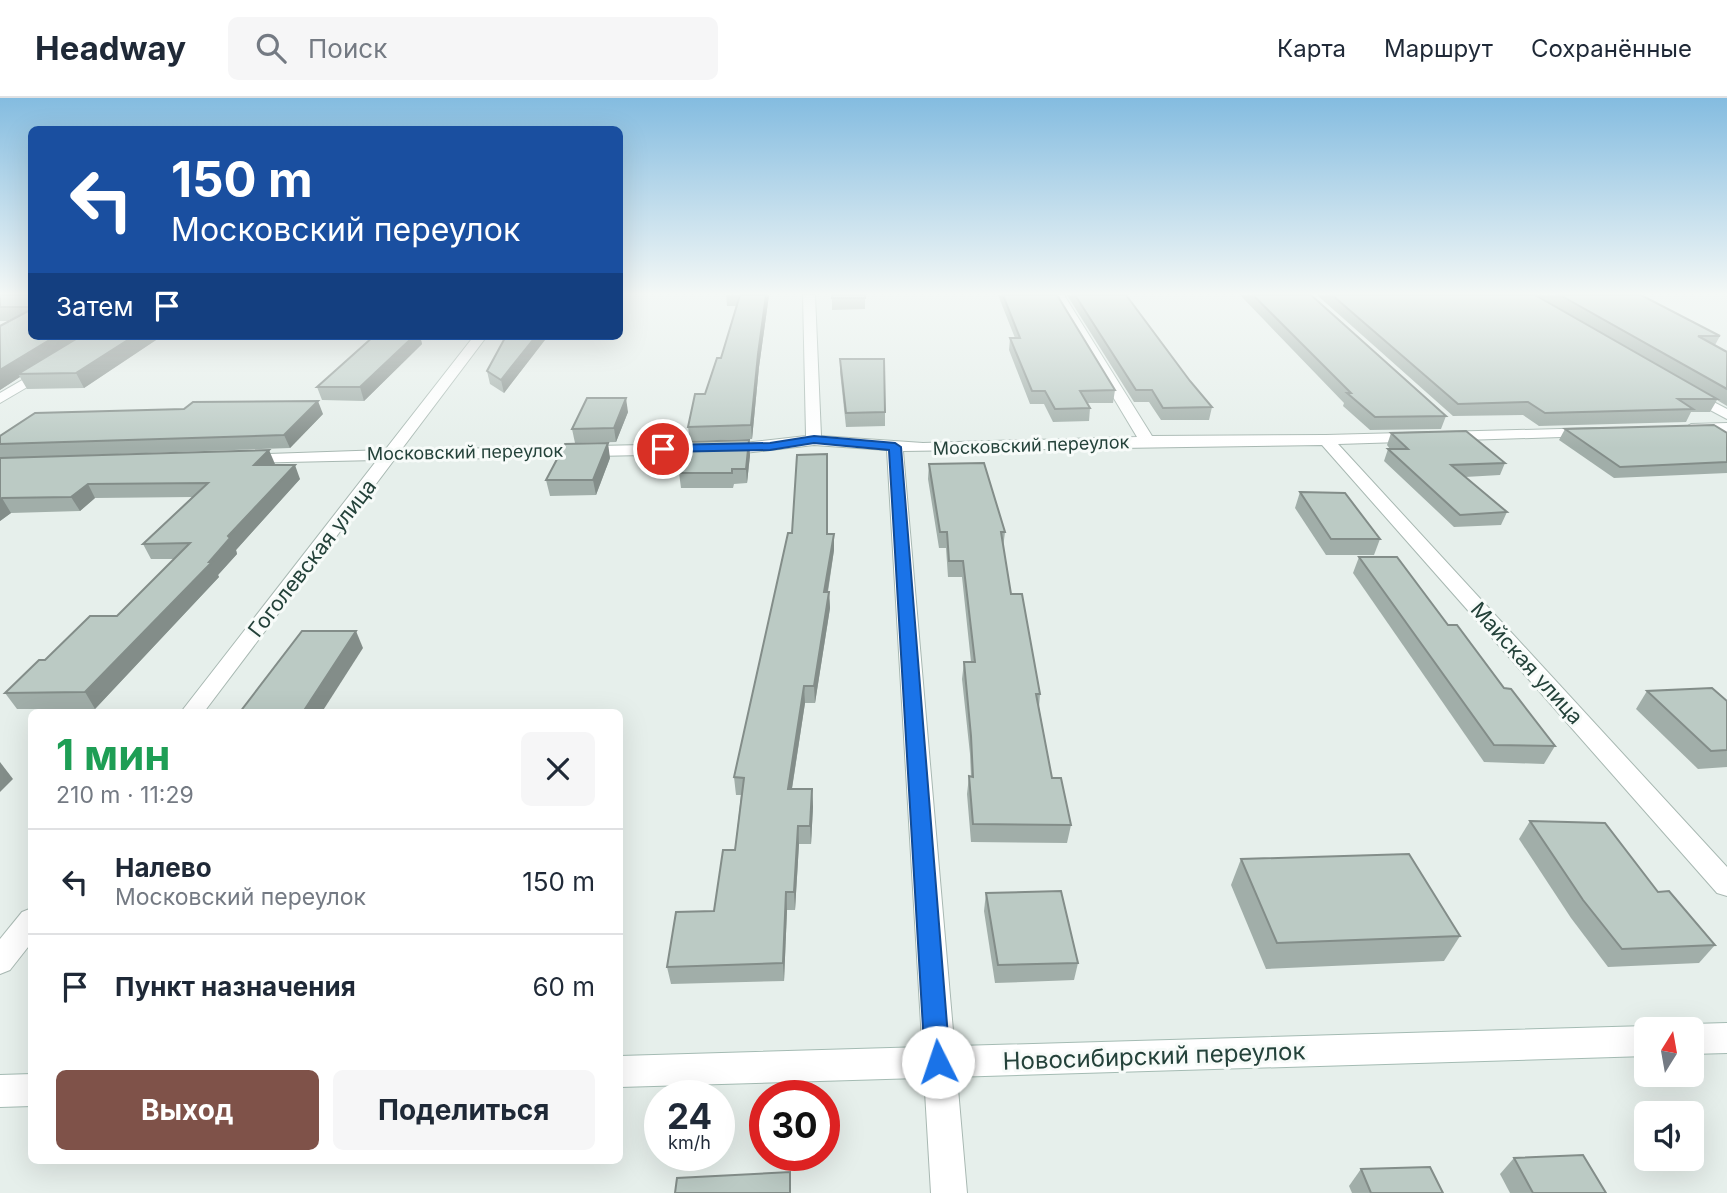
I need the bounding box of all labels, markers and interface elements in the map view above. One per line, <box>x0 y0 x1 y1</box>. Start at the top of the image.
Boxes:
search box <box>228 17 718 80</box>
text: Headway <box>35 28 186 68</box>
icon: search <box>252 29 290 67</box>
text: Поиск <box>308 33 387 64</box>
text: Карта <box>1277 34 1346 63</box>
text: Маршрут <box>1384 34 1493 63</box>
text: Сохранённые <box>1531 34 1692 63</box>
text: 150 m <box>171 150 313 209</box>
icon: left <box>56 154 147 245</box>
text: Московский переулок <box>171 210 520 249</box>
icon: arrive <box>148 287 186 325</box>
text: Затем <box>56 291 134 322</box>
pin <box>633 419 693 479</box>
icon: arrive <box>644 430 682 468</box>
street label: Московский переулок <box>932 431 1130 459</box>
street label: Московский переулок <box>367 440 564 464</box>
street label: Гоголевская улица <box>243 474 381 642</box>
street label: Майская улица <box>1466 597 1588 729</box>
text: 1 мин <box>56 729 170 780</box>
button: close <box>521 732 595 806</box>
text: 210 m · 11:29 <box>56 781 194 809</box>
text: Налево <box>115 852 212 883</box>
icon: left <box>56 863 94 901</box>
text: 150 m <box>522 866 595 897</box>
text: Московский переулок <box>115 883 366 911</box>
icon: arrive <box>56 968 94 1006</box>
text: Пункт назначения <box>115 971 356 1002</box>
text: 60 m <box>532 971 595 1002</box>
north arrow <box>1634 1017 1704 1087</box>
map controls <box>1634 1017 1704 1171</box>
position arrow <box>901 1025 975 1099</box>
street label: Новосибирский переулок <box>1002 1036 1306 1076</box>
button: Выход <box>56 1070 319 1150</box>
button: Поделиться <box>333 1070 595 1150</box>
speed limit sign: 30 <box>749 1080 840 1171</box>
text: 24 <box>667 1095 712 1137</box>
button: sound <box>1634 1101 1704 1171</box>
text: km/h <box>668 1132 711 1153</box>

